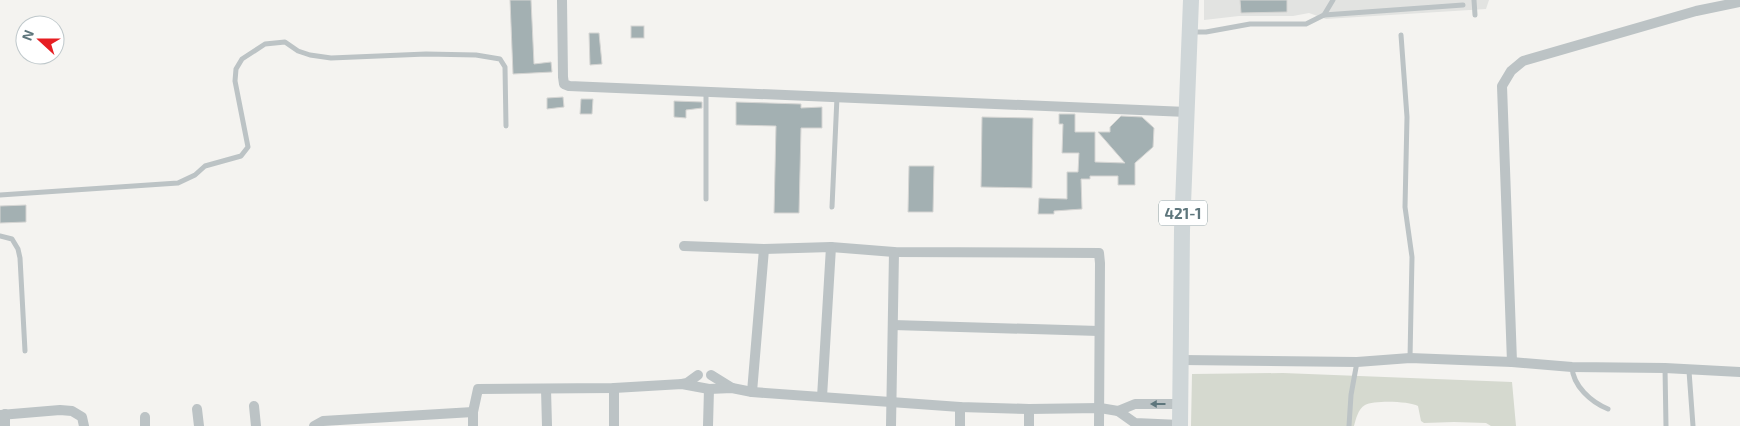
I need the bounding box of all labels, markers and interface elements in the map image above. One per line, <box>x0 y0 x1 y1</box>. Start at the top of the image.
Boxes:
north arrow <box>15 15 65 65</box>
text: N <box>18 27 37 43</box>
road number: 421-1 <box>1159 200 1207 226</box>
one-way arrow <box>1150 400 1166 408</box>

